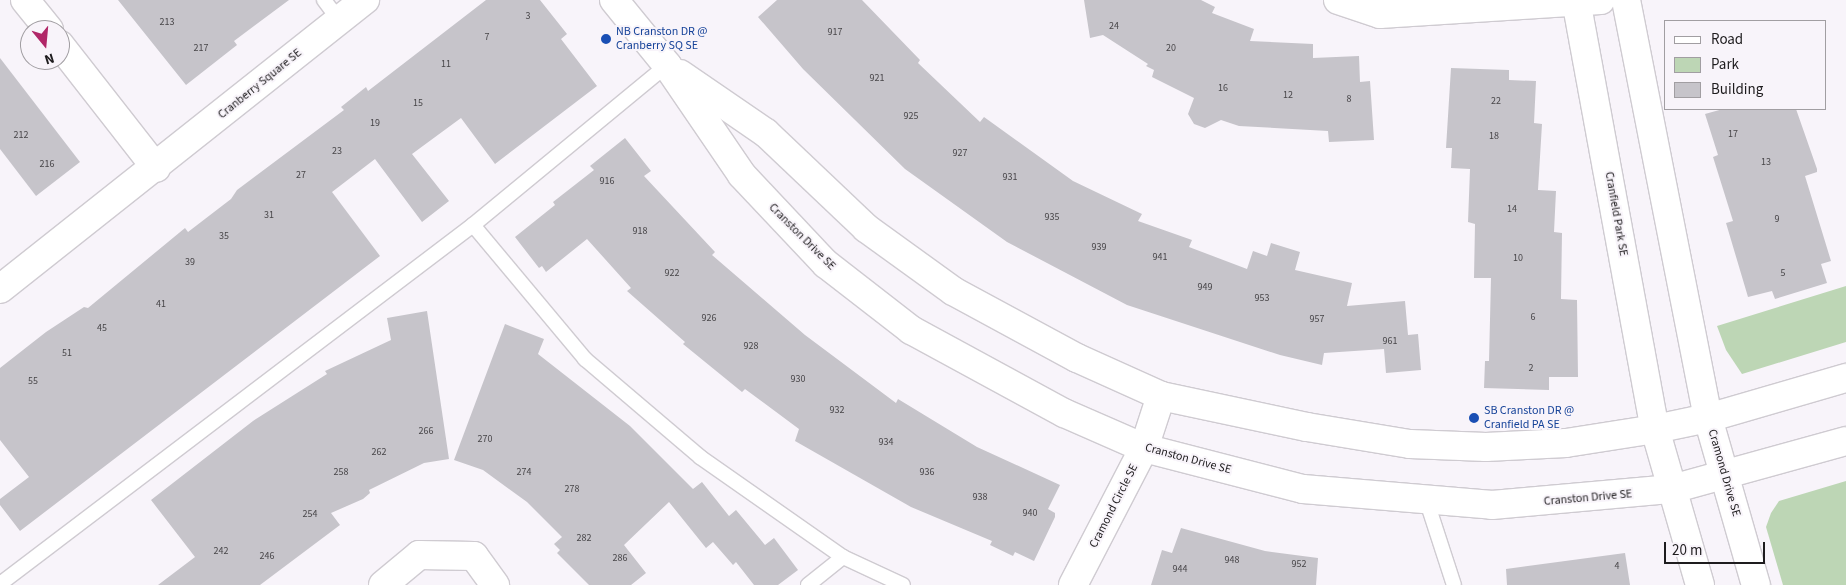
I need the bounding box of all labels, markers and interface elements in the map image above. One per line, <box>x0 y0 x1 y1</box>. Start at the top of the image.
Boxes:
house number: 3 <box>526 11 530 23</box>
house number: 213 <box>160 17 174 29</box>
north arrow <box>20 20 70 70</box>
legend <box>1664 20 1826 110</box>
house number: 24 <box>1109 21 1119 33</box>
place label: NB Cranston DR @ Cranberry SQ SE <box>616 25 707 53</box>
house number: 917 <box>828 27 842 39</box>
text: Road <box>1711 29 1743 50</box>
house number: 7 <box>485 32 489 44</box>
marker: NB Cranston DR @ Cranberry SQ SE <box>600 33 612 45</box>
house number: 217 <box>194 43 208 55</box>
house number: 20 <box>1166 43 1176 55</box>
street label: Cranberry Square SE <box>215 46 305 122</box>
text: N <box>42 47 56 69</box>
text: Park <box>1711 54 1739 75</box>
house number: 11 <box>441 59 451 71</box>
house number: 921 <box>870 73 884 85</box>
text: Building <box>1711 79 1763 100</box>
house number: 16 <box>1218 83 1228 95</box>
house number: 12 <box>1283 90 1293 102</box>
house number: 8 <box>1347 94 1351 106</box>
house number: 22 <box>1491 96 1501 108</box>
house number: 15 <box>413 98 423 110</box>
house number: 925 <box>904 111 918 123</box>
house number: 19 <box>370 118 380 130</box>
house number: 17 <box>1728 129 1738 141</box>
house number: 212 <box>14 130 28 142</box>
house number: 18 <box>1489 131 1499 143</box>
house number: 23 <box>332 146 342 158</box>
house number: 927 <box>953 148 967 160</box>
house number: 13 <box>1761 157 1771 169</box>
house number: 216 <box>40 159 54 171</box>
house number: 27 <box>296 170 306 182</box>
street label: Cranfield Park SE <box>1601 171 1631 257</box>
house number: 931 <box>1003 172 1017 184</box>
house number: 916 <box>600 176 614 188</box>
street label: Cranston Drive SE <box>766 201 838 273</box>
house number: 14 <box>1507 204 1517 216</box>
house number: 31 <box>264 210 274 222</box>
house number: 935 <box>1045 212 1059 224</box>
house number: 9 <box>1775 214 1779 226</box>
house number: 918 <box>633 226 647 238</box>
house number: 35 <box>219 231 229 243</box>
house number: 939 <box>1092 242 1106 254</box>
house number: 941 <box>1153 252 1167 264</box>
house number: 10 <box>1513 253 1523 265</box>
house number: 39 <box>185 257 195 269</box>
house number: 922 <box>665 268 679 280</box>
house number: 5 <box>1781 268 1785 280</box>
house number: 949 <box>1198 282 1212 294</box>
house number: 953 <box>1255 293 1269 305</box>
house number: 41 <box>156 299 166 311</box>
house number: 6 <box>1531 312 1535 324</box>
house number: 926 <box>702 313 716 325</box>
house number: 957 <box>1310 314 1324 326</box>
house number: 45 <box>97 323 107 335</box>
house number: 961 <box>1383 336 1397 348</box>
house number: 928 <box>744 341 758 353</box>
house number: 51 <box>62 348 72 360</box>
house number: 2 <box>1529 363 1533 375</box>
house number: 930 <box>791 374 805 386</box>
house number: 55 <box>28 376 38 388</box>
place label: SB Cranston DR @ Cranfield PA SE <box>1484 404 1574 432</box>
house number: 932 <box>830 405 844 417</box>
marker: SB Cranston DR @ Cranfield PA SE <box>1468 412 1480 424</box>
house number: 266 <box>419 426 433 438</box>
street label: Cramond Drive SE <box>1705 428 1743 518</box>
house number: 270 <box>478 434 492 446</box>
house number: 934 <box>879 437 893 449</box>
street label: Cranston Drive SE <box>1143 441 1233 477</box>
house number: 262 <box>372 447 386 459</box>
street label: Cramond Circle SE <box>1087 462 1141 550</box>
house number: 258 <box>334 467 348 479</box>
house number: 274 <box>517 467 531 479</box>
house number: 936 <box>920 467 934 479</box>
house number: 278 <box>565 484 579 496</box>
street label: Cranston Drive SE <box>1543 487 1633 509</box>
house number: 938 <box>973 492 987 504</box>
house number: 940 <box>1023 508 1037 520</box>
house number: 254 <box>303 509 317 521</box>
scale bar <box>1666 532 1767 564</box>
house number: 282 <box>577 533 591 545</box>
text: 20 m <box>1672 540 1702 561</box>
house number: 242 <box>214 546 228 558</box>
house number: 246 <box>260 551 274 563</box>
house number: 286 <box>613 553 627 565</box>
house number: 948 <box>1225 555 1239 567</box>
house number: 952 <box>1292 559 1306 571</box>
house number: 4 <box>1615 561 1619 573</box>
house number: 944 <box>1173 564 1187 576</box>

